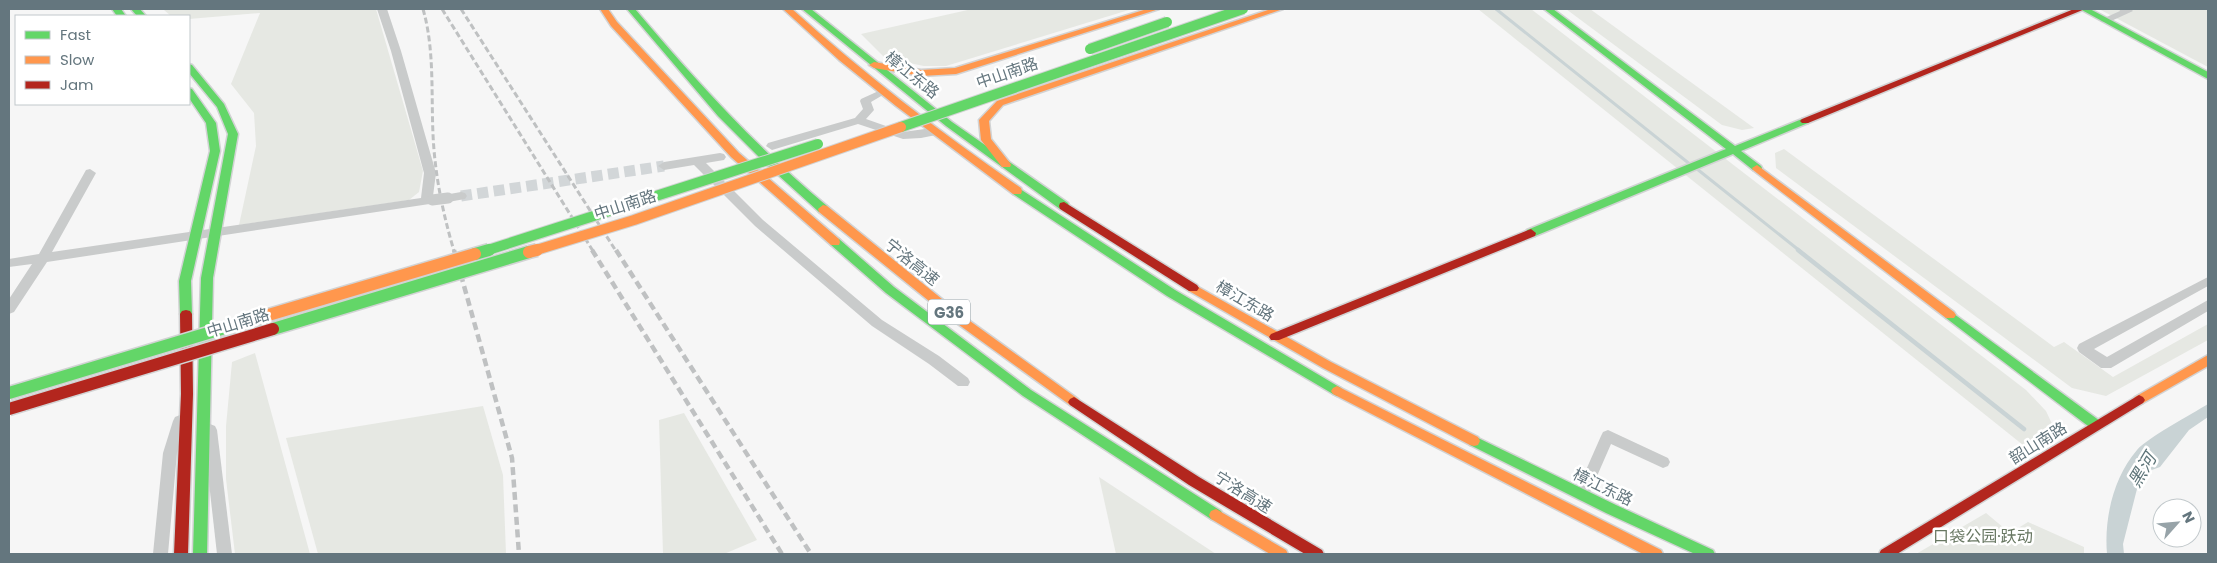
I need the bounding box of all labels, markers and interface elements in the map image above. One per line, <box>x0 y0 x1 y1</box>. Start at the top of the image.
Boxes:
legend <box>15 15 190 105</box>
text: Fast <box>60 24 91 45</box>
street label: 樟江东路 <box>880 46 944 104</box>
text: Slow <box>60 49 95 70</box>
street label: 中山南路 <box>973 52 1041 94</box>
text: Jam <box>60 74 94 95</box>
street label: 中山南路 <box>591 184 659 226</box>
street label: 宁洛高速 <box>880 233 944 291</box>
street label: 樟江东路 <box>1212 275 1278 327</box>
road number: G36 <box>928 300 970 324</box>
street label: 中山南路 <box>204 303 272 343</box>
street label: 韶山南路 <box>2005 416 2071 470</box>
water label: 黑河 <box>2122 446 2164 492</box>
street label: 樟江东路 <box>1569 463 1637 511</box>
street label: 宁洛高速 <box>1210 465 1276 519</box>
north arrow <box>2152 498 2202 548</box>
text: N <box>2177 508 2200 526</box>
park label: 口袋公园·跃动 <box>1933 525 2033 548</box>

